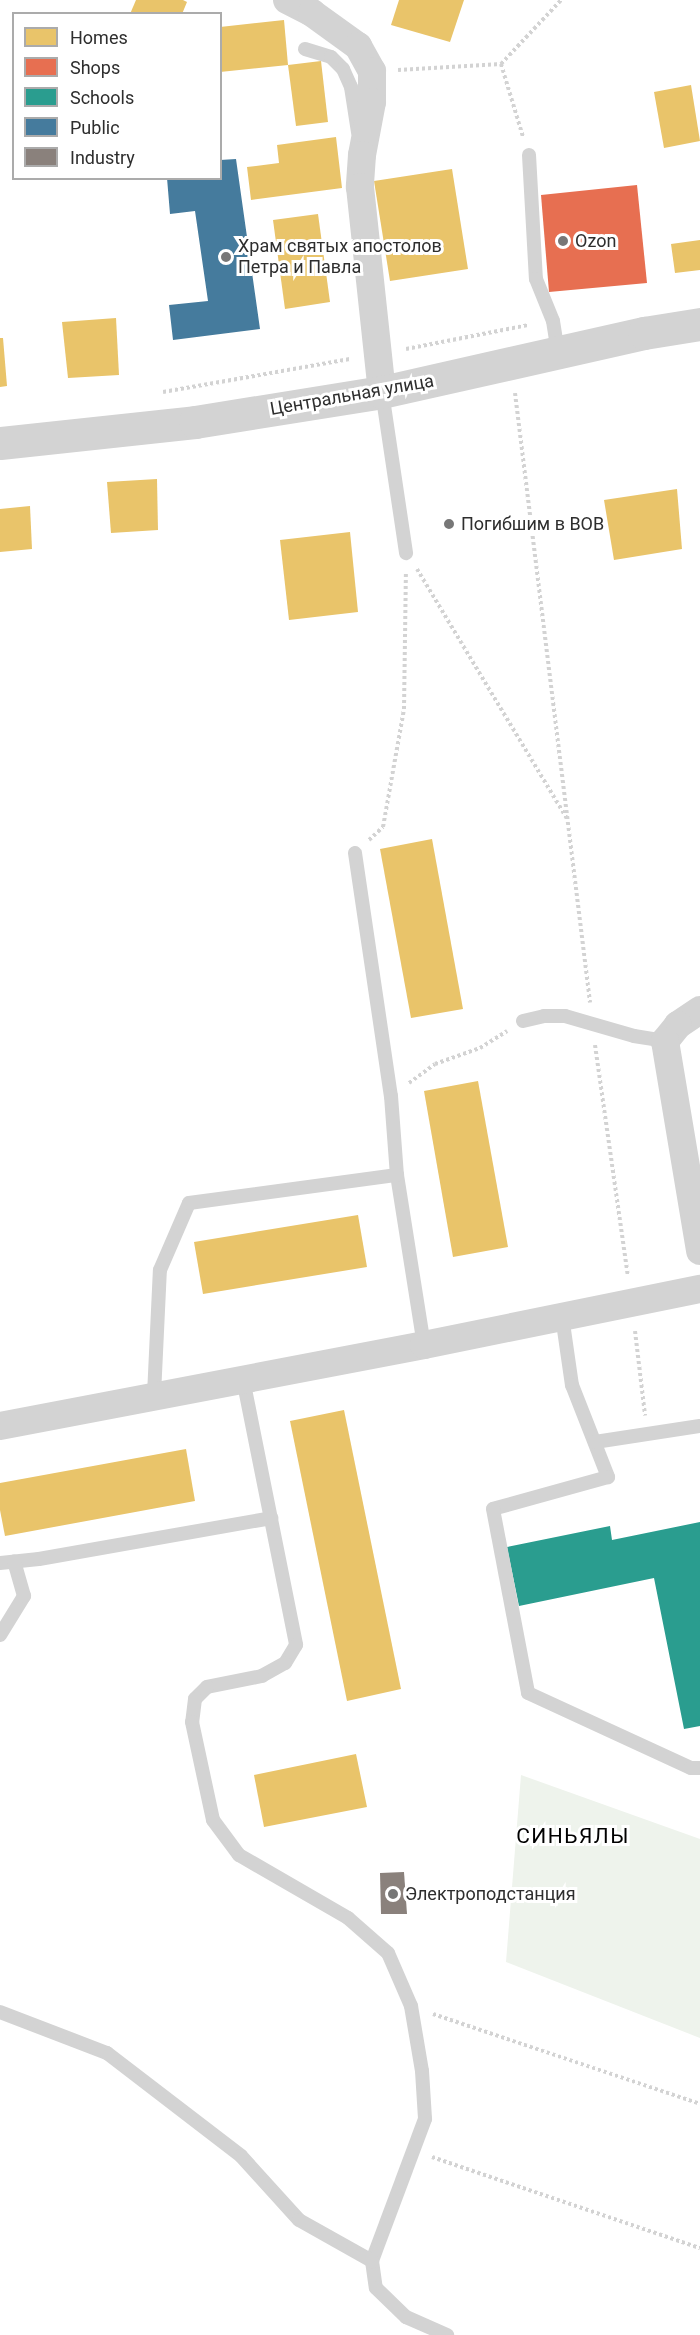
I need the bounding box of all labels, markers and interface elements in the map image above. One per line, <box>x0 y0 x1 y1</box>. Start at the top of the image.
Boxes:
legend <box>12 12 222 180</box>
text: Homes <box>70 27 128 48</box>
text: Shops <box>70 57 120 78</box>
text: Schools <box>70 87 134 108</box>
text: Public <box>70 117 120 138</box>
text: Industry <box>70 147 135 168</box>
place label: Ozon <box>575 230 616 252</box>
marker: Ozon <box>556 234 570 248</box>
place label: Храм святых апостолов Петра и Павла <box>238 236 442 278</box>
marker: Храм святых апостолов Петра и Павла <box>219 250 233 264</box>
street label: Центральная улица <box>269 370 435 420</box>
place label: Погибшим в ВОВ <box>461 513 604 535</box>
marker: Погибшим в ВОВ <box>442 517 456 531</box>
district label: СИНЬЯЛЫ <box>516 1823 630 1849</box>
place label: Электроподстанция <box>405 1883 576 1905</box>
marker: Электроподстанция <box>386 1887 400 1901</box>

